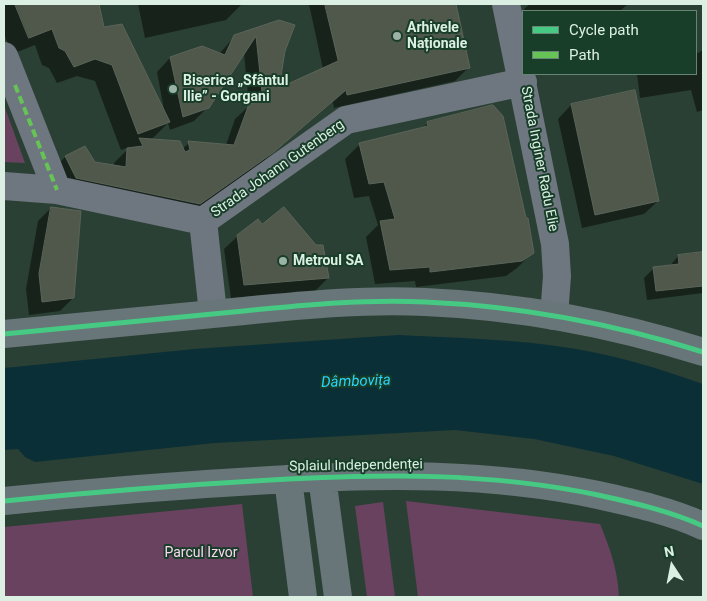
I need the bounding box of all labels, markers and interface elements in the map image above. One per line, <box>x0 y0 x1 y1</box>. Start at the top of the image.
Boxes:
legend <box>522 10 697 75</box>
place label: Arhivele Naționale <box>407 20 467 52</box>
text: Cycle path <box>569 21 639 39</box>
marker: Arhivele Naționale <box>391 30 403 42</box>
text: Path <box>569 46 600 64</box>
place label: Biserica „Sfântul Ilie” - Gorgani <box>183 73 288 105</box>
marker: Biserica „Sfântul Ilie” - Gorgani <box>167 83 179 95</box>
street label: Strada Inginer Radu Elie <box>517 85 561 233</box>
street label: Strada Johann Gutenberg <box>208 117 348 221</box>
place label: Metroul SA <box>293 253 363 269</box>
marker: Metroul SA <box>277 255 289 267</box>
water label: Dâmbovița <box>321 372 391 392</box>
street label: Splaiul Independenței <box>289 456 423 476</box>
north arrow <box>647 541 697 591</box>
text: N <box>663 542 676 560</box>
park label: Parcul Izvor <box>164 545 238 561</box>

